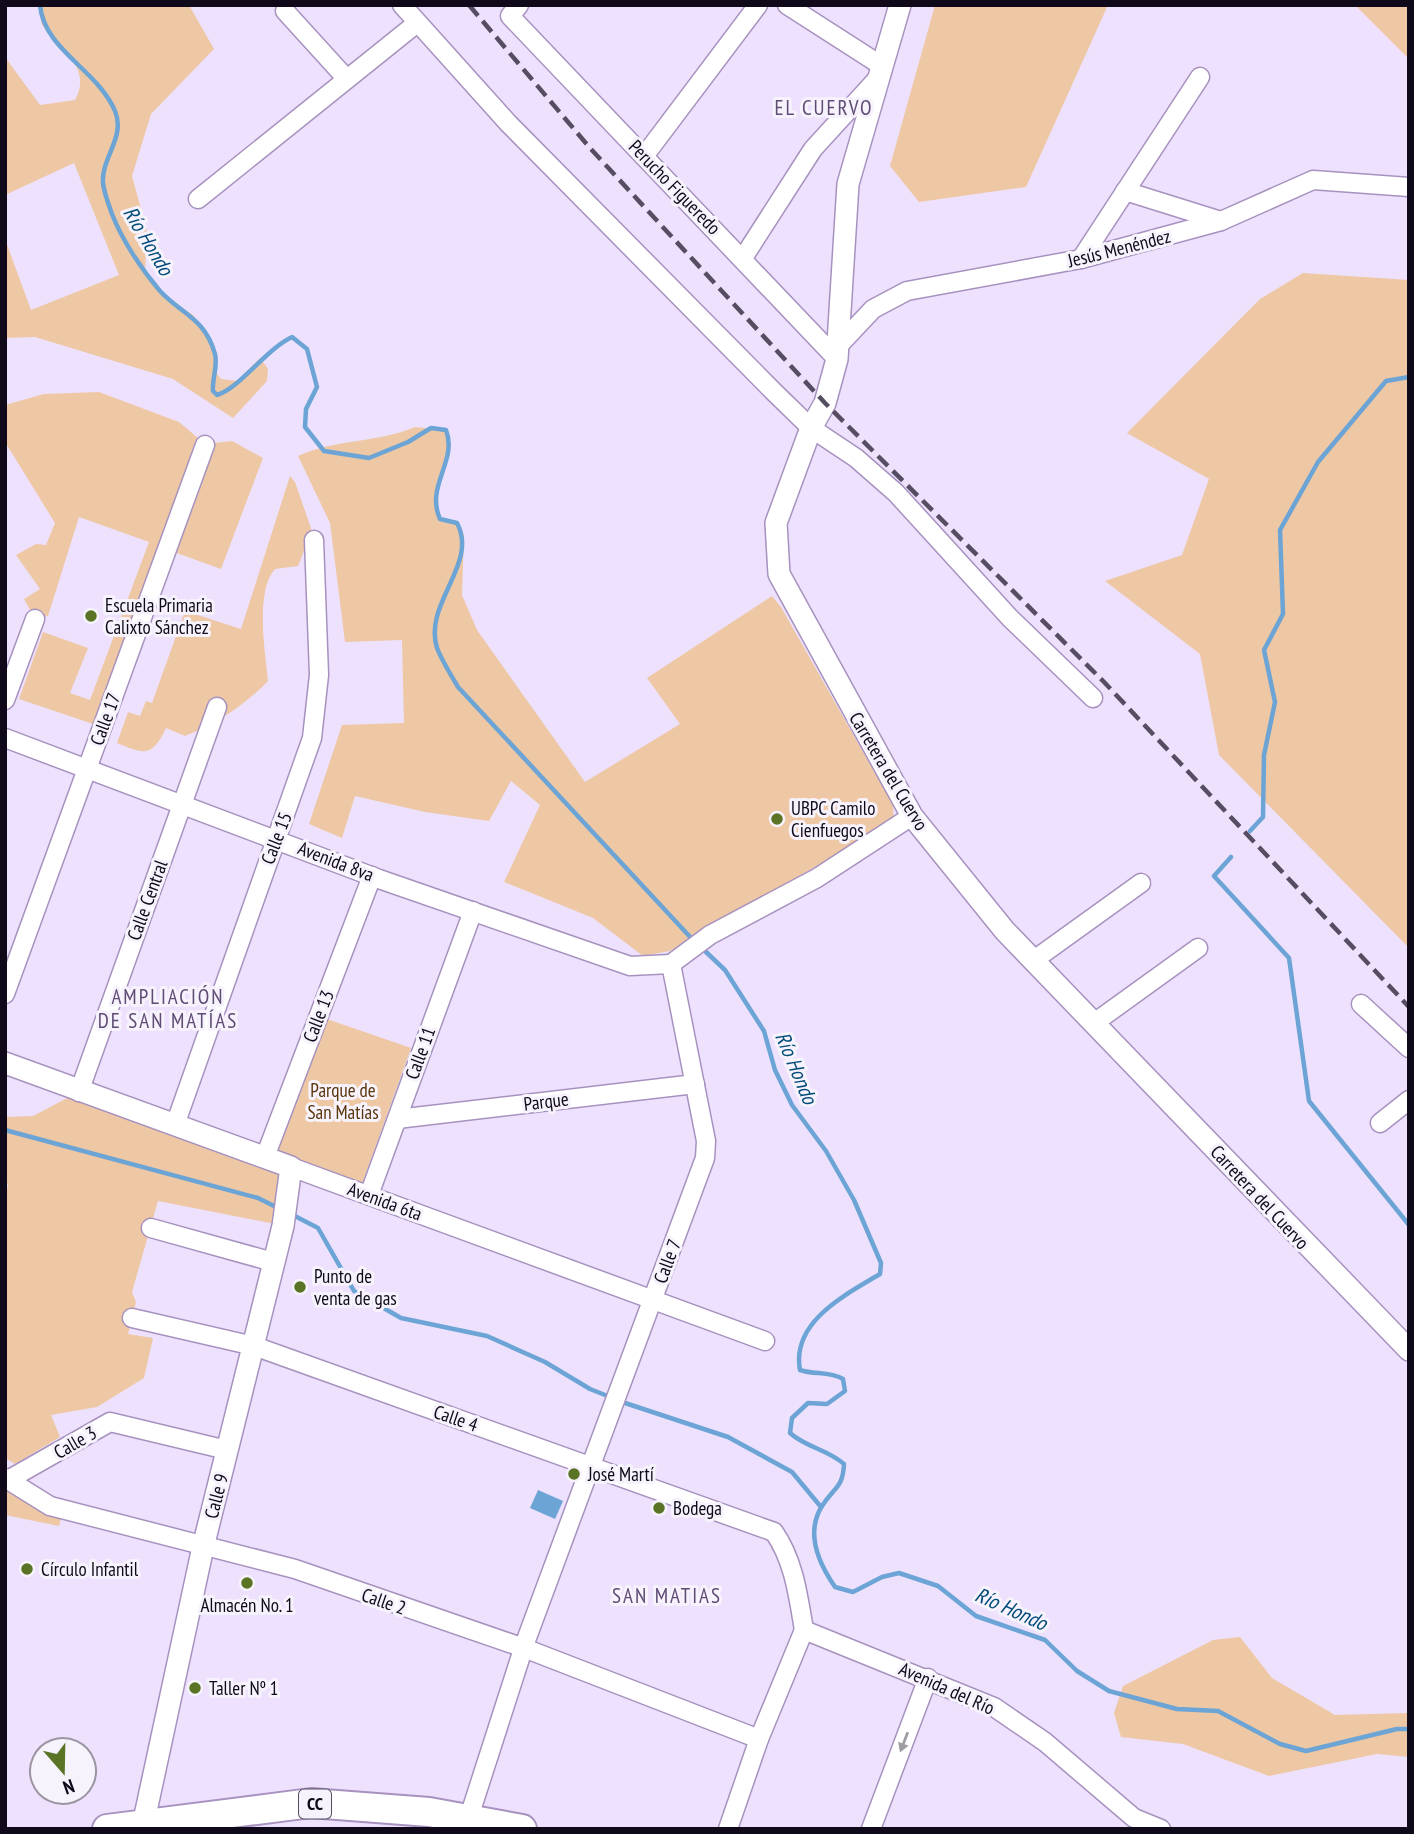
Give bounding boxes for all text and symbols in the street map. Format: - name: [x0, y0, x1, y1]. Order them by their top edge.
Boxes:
- district label: EL CUERVO: [774, 94, 874, 121]
- street label: Perucho Figueredo: [624, 135, 726, 239]
- water label: Río Hondo: [117, 201, 181, 282]
- street label: Jesús Menéndez: [1064, 224, 1173, 273]
- place label: Escuela Primaria Calixto Sánchez: [105, 593, 213, 639]
- marker: Escuela Primaria Calixto Sánchez: [83, 608, 99, 624]
- street label: Calle 17: [85, 690, 125, 748]
- street label: Carretera del Cuervo: [844, 707, 934, 835]
- place label: UBPC Camilo Cienfuegos: [791, 796, 875, 842]
- street label: Calle 15: [255, 809, 297, 867]
- marker: UBPC Camilo Cienfuegos: [769, 811, 785, 827]
- street label: Avenida 8va: [295, 836, 377, 886]
- street label: Calle Central: [121, 856, 173, 943]
- district label: AMPLIACIÓN DE SAN MATÍAS: [98, 983, 238, 1034]
- street label: Calle 13: [297, 987, 339, 1045]
- street label: Calle 11: [400, 1024, 440, 1082]
- water label: Río Hondo: [769, 1028, 824, 1110]
- park label: Parque de San Matías: [307, 1078, 379, 1124]
- street label: Parque: [522, 1086, 570, 1116]
- street label: Carretera del Cuervo: [1206, 1140, 1314, 1254]
- street label: Avenida 6ta: [345, 1177, 425, 1225]
- street label: Calle 7: [648, 1236, 686, 1286]
- place label: Punto de venta de gas: [314, 1264, 397, 1310]
- marker: Punto de venta de gas: [292, 1279, 308, 1295]
- street label: Calle 4: [431, 1399, 482, 1437]
- street label: Calle 3: [49, 1420, 101, 1464]
- place label: José Martí: [587, 1462, 654, 1486]
- marker: José Martí: [566, 1466, 582, 1482]
- street label: Calle 9: [199, 1471, 233, 1521]
- place label: Bodega: [673, 1496, 722, 1520]
- marker: Bodega: [651, 1500, 667, 1516]
- place label: Círculo Infantil: [41, 1557, 139, 1581]
- marker: Círculo Infantil: [19, 1561, 35, 1577]
- marker: Almacén No. 1: [239, 1575, 255, 1591]
- water label: Río Hondo: [971, 1581, 1053, 1637]
- street label: Calle 2: [359, 1582, 409, 1620]
- district label: SAN MATIAS: [612, 1582, 722, 1609]
- place label: Almacén No. 1: [200, 1593, 294, 1617]
- street label: Avenida del Río: [896, 1656, 998, 1720]
- place label: Taller Nº 1: [209, 1676, 278, 1700]
- marker: Taller Nº 1: [187, 1680, 203, 1696]
- one-way arrow: [898, 1732, 909, 1753]
- north arrow: [28, 1736, 98, 1806]
- text: N: [60, 1774, 78, 1800]
- road number: CC: [299, 1790, 331, 1818]

